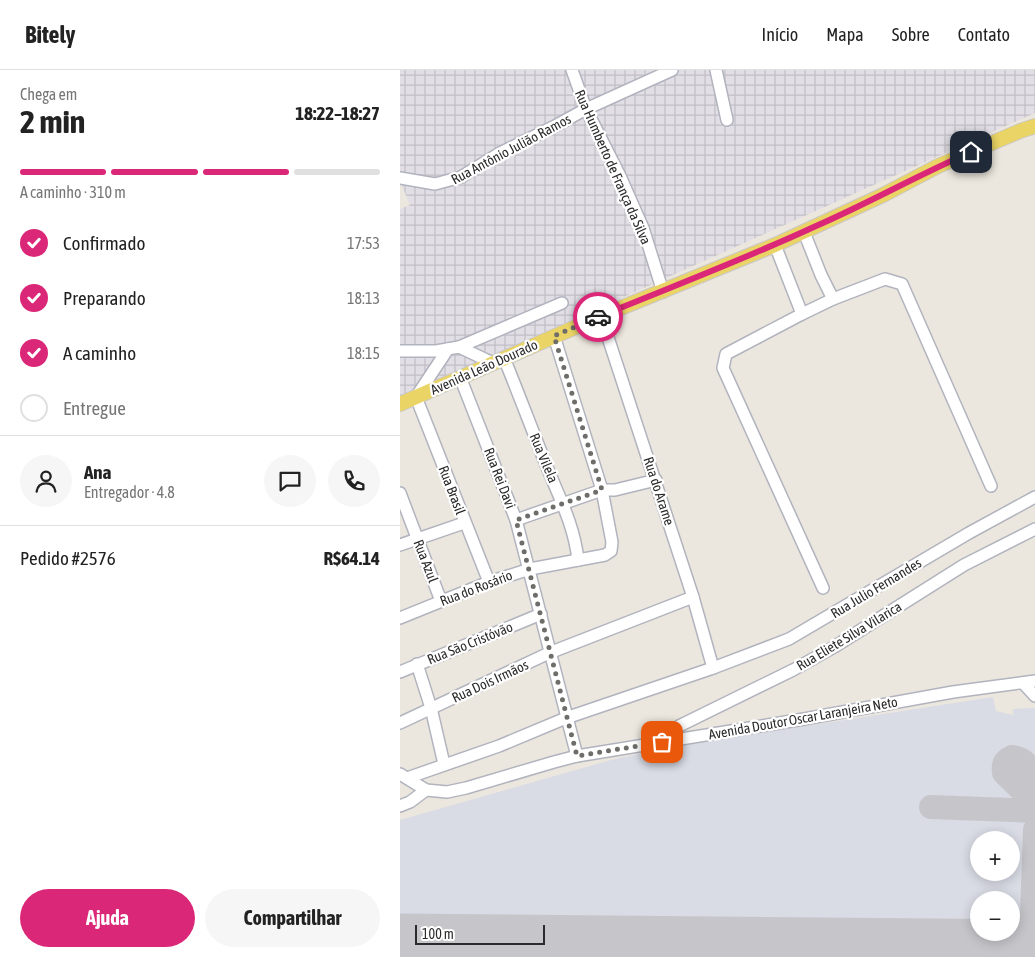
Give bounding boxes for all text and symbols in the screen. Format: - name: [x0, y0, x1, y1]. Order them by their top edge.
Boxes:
- text: Bitely: [25, 21, 75, 48]
- text: Início: [762, 24, 798, 45]
- text: Mapa: [826, 24, 864, 45]
- text: Sobre: [892, 24, 930, 45]
- text: Contato: [958, 24, 1010, 45]
- text: Chega em: [20, 85, 77, 103]
- street label: Rua Humberto de França da Silva: [572, 87, 654, 247]
- text: 18:22–18:27: [295, 102, 380, 124]
- text: 2 min: [20, 103, 85, 140]
- street label: Rua Antônio Julião Ramos: [448, 111, 574, 187]
- pin: [950, 131, 992, 173]
- icon: home: [957, 138, 985, 166]
- text: A caminho · 310 m: [20, 183, 126, 201]
- icon: check: [20, 229, 48, 257]
- text: Confirmado: [63, 232, 145, 254]
- text: 17:53: [347, 234, 380, 252]
- icon: check: [20, 284, 48, 312]
- text: Preparando: [63, 287, 146, 309]
- text: 18:13: [347, 289, 380, 307]
- courier: [573, 292, 623, 342]
- icon: car: [584, 303, 612, 331]
- street label: Avenida Leão Dourado: [428, 336, 540, 398]
- icon: check: [20, 339, 48, 367]
- text: A caminho: [63, 342, 136, 364]
- text: 18:15: [347, 344, 380, 362]
- text: Entregue: [63, 397, 126, 419]
- street label: Rua Vilela: [526, 431, 562, 485]
- street label: Rua Rei Davi: [481, 445, 519, 511]
- button: person: [20, 455, 72, 507]
- button: chat: [264, 455, 316, 507]
- button: phone: [328, 455, 380, 507]
- street label: Rua do Arame: [640, 455, 678, 527]
- text: Ana: [84, 461, 111, 483]
- street label: Rua Brasil: [435, 463, 469, 517]
- text: Entregador · 4.8: [84, 483, 175, 501]
- street label: Rua Azul: [411, 537, 442, 585]
- text: Pedido #2576: [20, 547, 116, 569]
- text: R$64.14: [323, 547, 380, 569]
- street label: Rua Julio Fernandes: [828, 555, 924, 621]
- street label: Rua do Rosário: [438, 567, 514, 609]
- street label: Rua Eliete Silva Vilarica: [794, 598, 904, 674]
- street label: Rua São Cristóvão: [425, 619, 515, 667]
- street label: Rua Dois Irmãos: [449, 656, 531, 706]
- street label: Avenida Doutor Oscar Laranjeira Neto: [707, 693, 899, 743]
- pin: [641, 721, 683, 763]
- icon: bag: [648, 728, 676, 756]
- map controls: [970, 831, 1020, 941]
- button: +: [970, 831, 1020, 881]
- button: Ajuda: [20, 889, 195, 947]
- button: Compartilhar: [205, 889, 380, 947]
- button: −: [970, 891, 1020, 941]
- scale bar: [415, 922, 545, 945]
- text: 100 m: [422, 926, 454, 942]

